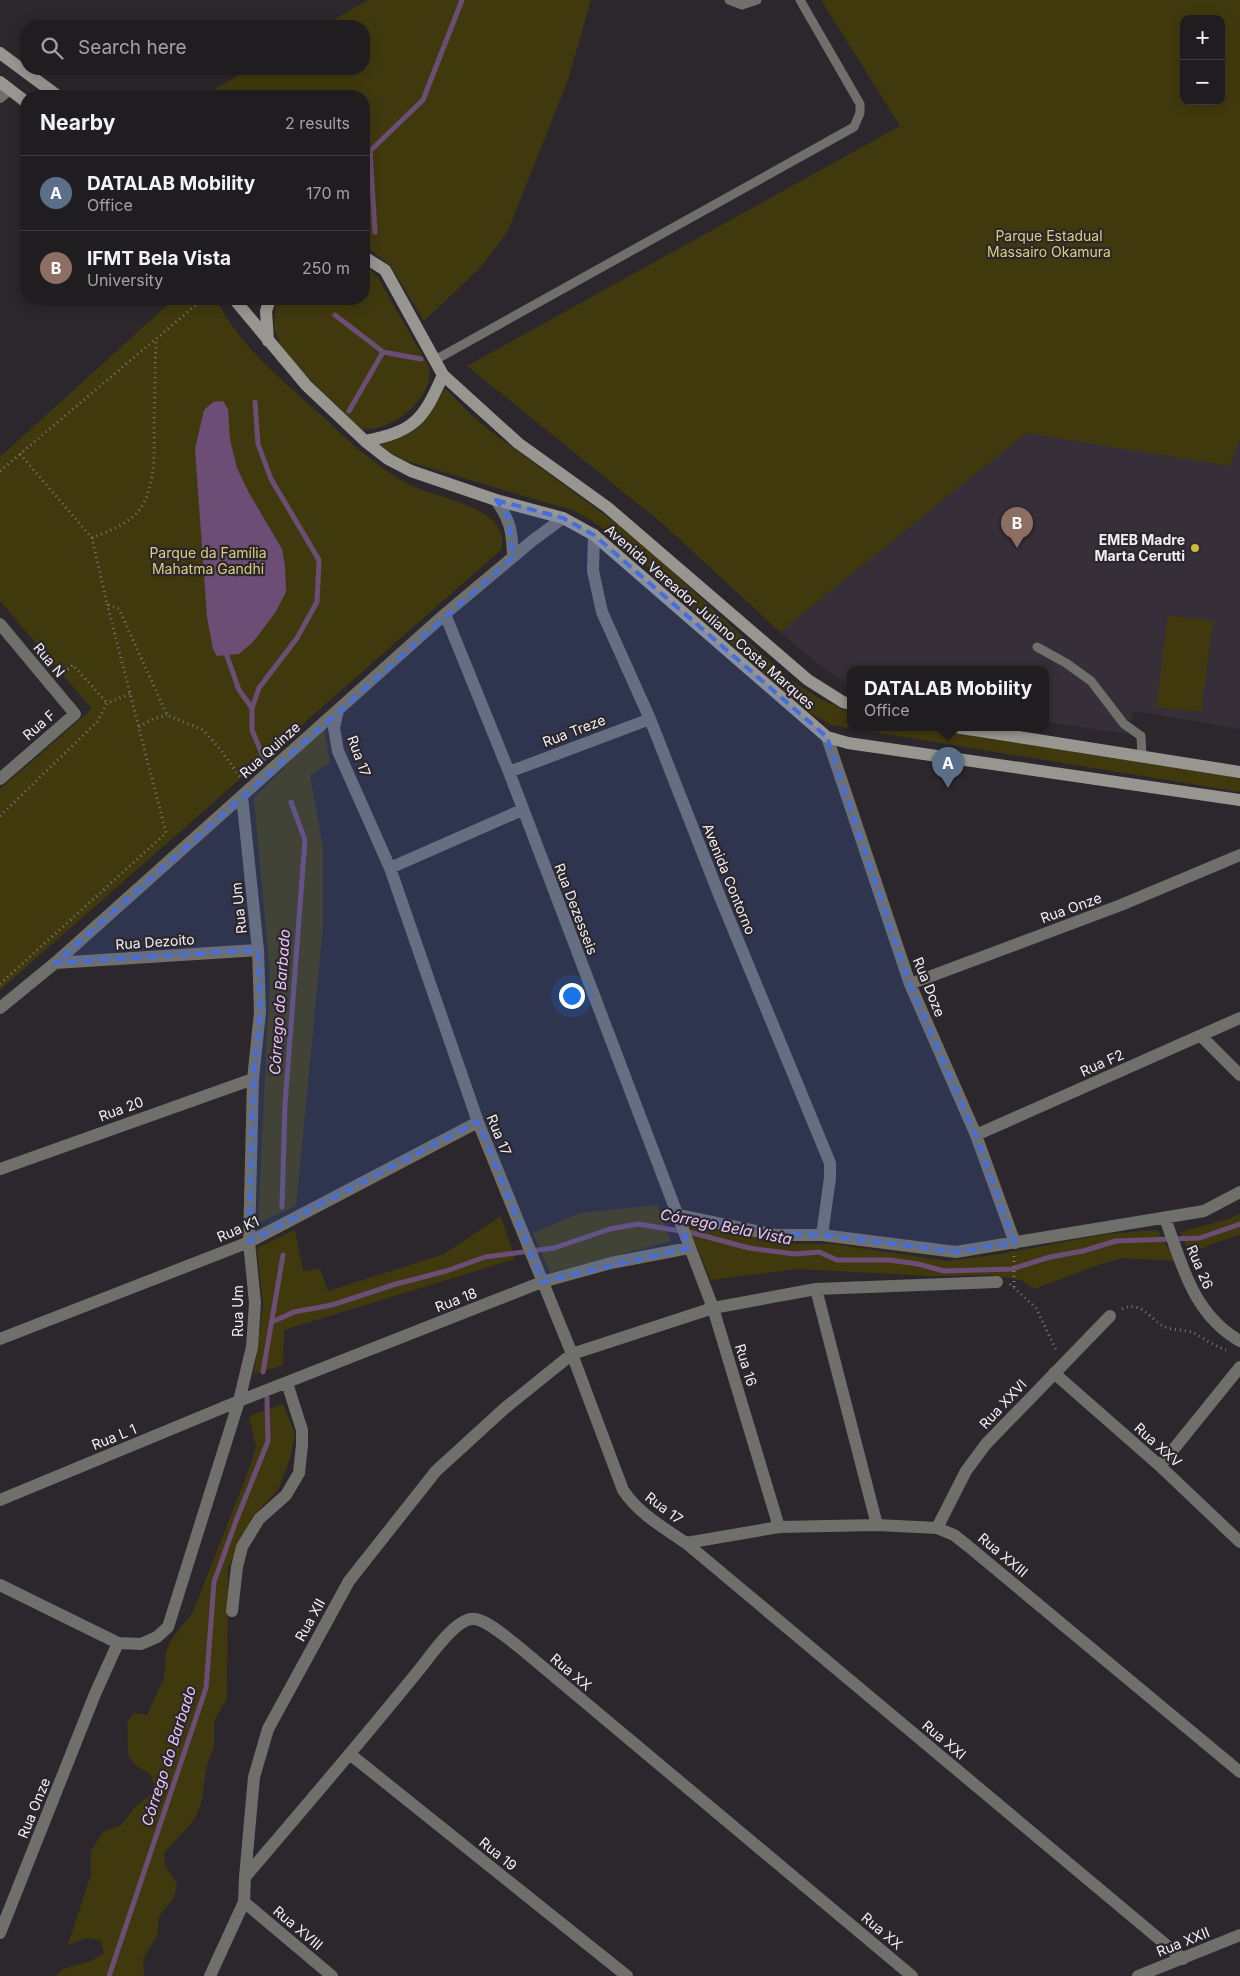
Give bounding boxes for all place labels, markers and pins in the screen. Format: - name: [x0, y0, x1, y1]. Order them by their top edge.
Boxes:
- pin: B: [1001, 507, 1033, 548]
- place label: EMEB Madre Marta Cerutti: [1095, 531, 1185, 564]
- marker: EMEB Madre Marta Cerutti: [1189, 542, 1201, 554]
- pin: A: [932, 747, 964, 788]

